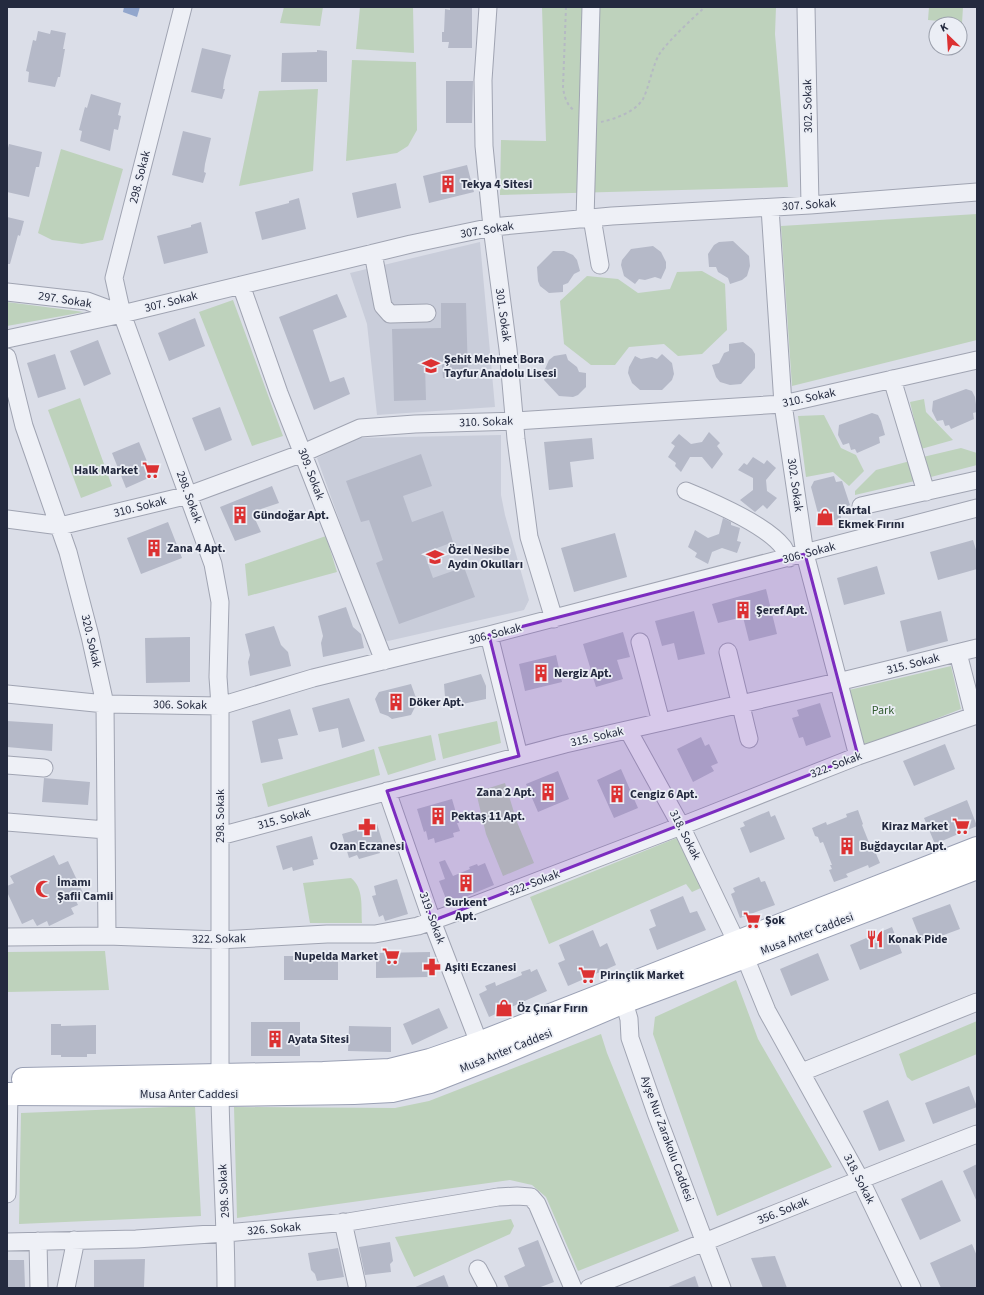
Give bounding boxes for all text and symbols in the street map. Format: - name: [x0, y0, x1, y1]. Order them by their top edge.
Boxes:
- north arrow: [928, 16, 968, 56]
- text: K: [938, 19, 950, 36]
- street label: 302. Sokak: [799, 79, 817, 133]
- street label: 298. Sokak: [125, 149, 155, 205]
- building icon: Tekya 4 Sitesi: [438, 174, 458, 194]
- place label: Tekya 4 Sitesi: [461, 176, 532, 193]
- street label: 307. Sokak: [781, 195, 837, 215]
- street label: 307. Sokak: [459, 217, 515, 243]
- street label: 297. Sokak: [37, 287, 93, 313]
- street label: 307. Sokak: [143, 287, 199, 317]
- street label: 301. Sokak: [491, 287, 515, 343]
- place label: Şehit Mehmet Bora Tayfur Anadolu Lisesi: [444, 351, 557, 382]
- school or university icon: Şehit Mehmet Bora Tayfur Anadolu Lisesi: [421, 356, 441, 376]
- street label: 310. Sokak: [781, 384, 837, 412]
- street label: 310. Sokak: [459, 413, 513, 431]
- street label: 309. Sokak: [293, 446, 329, 502]
- street label: 302. Sokak: [783, 457, 807, 513]
- supermarket icon: Halk Market: [141, 460, 161, 480]
- place label: Halk Market: [74, 462, 138, 479]
- street label: 298. Sokak: [172, 469, 206, 525]
- street label: 310. Sokak: [112, 492, 168, 522]
- place label: Kartal Ekmek Fırını: [838, 502, 904, 533]
- building icon: Gündoğar Apt.: [230, 505, 250, 525]
- place label: Gündoğar Apt.: [253, 507, 329, 524]
- shop icon: Kartal Ekmek Fırını: [815, 507, 835, 527]
- building icon: Zana 4 Apt.: [144, 538, 164, 558]
- street label: 306. Sokak: [781, 538, 837, 568]
- place label: Zana 4 Apt.: [167, 540, 225, 557]
- place label: Özel Nesibe Aydın Okulları: [447, 542, 523, 573]
- school or university icon: Özel Nesibe Aydın Okulları: [425, 547, 445, 567]
- building icon: Şeref Apt.: [733, 600, 753, 620]
- place label: Şeref Apt.: [756, 602, 808, 619]
- street label: 320. Sokak: [77, 613, 105, 669]
- street label: 306. Sokak: [467, 619, 523, 649]
- street label: 315. Sokak: [885, 649, 941, 679]
- building icon: Nergiz Apt.: [531, 663, 551, 683]
- place label: Nergiz Apt.: [554, 665, 612, 682]
- building icon: Döker Apt.: [386, 692, 406, 712]
- place label: Döker Apt.: [409, 694, 464, 711]
- street label: 306. Sokak: [153, 696, 207, 714]
- park label: Park: [872, 702, 894, 719]
- street label: 315. Sokak: [569, 723, 625, 751]
- street label: 322. Sokak: [808, 747, 864, 783]
- building icon: Zana 2 Apt.: [538, 782, 558, 802]
- place label: Zana 2 Apt.: [477, 784, 535, 801]
- building icon: Cengiz 6 Apt.: [607, 784, 627, 804]
- place label: Cengiz 6 Apt.: [630, 786, 698, 803]
- street label: 298. Sokak: [212, 789, 229, 843]
- street label: 315. Sokak: [256, 804, 312, 834]
- building icon: Pektaş 11 Apt.: [428, 806, 448, 826]
- street label: 318. Sokak: [665, 807, 705, 863]
- place label: Pektaş 11 Apt.: [451, 808, 525, 825]
- supermarket icon: Kiraz Market: [951, 816, 971, 836]
- pharmacy icon: Ozan Eczanesi: [357, 817, 377, 837]
- place label: Kiraz Market: [881, 818, 948, 835]
- building icon: Buğdaycılar Apt.: [837, 836, 857, 856]
- place label: Ozan Eczanesi: [330, 838, 404, 855]
- place label: Buğdaycılar Apt.: [860, 838, 947, 855]
- street label: 322. Sokak: [506, 865, 562, 901]
- building icon: Surkent Apt.: [456, 873, 476, 893]
- place label: İmamı Şafii Camii: [57, 874, 113, 905]
- mosque icon: İmamı Şafii Camii: [34, 879, 54, 899]
- street label: 319. Sokak: [415, 890, 449, 946]
- place label: Surkent Apt.: [445, 894, 487, 925]
- street label: Musa Anter Caddesi: [758, 908, 856, 960]
- supermarket icon: Şok: [742, 910, 762, 930]
- place label: Şok: [765, 912, 785, 929]
- restaurant icon: Konak Pide: [865, 929, 885, 949]
- street label: 322. Sokak: [192, 930, 246, 948]
- place label: Konak Pide: [888, 931, 948, 948]
- supermarket icon: Nupelda Market: [381, 946, 401, 966]
- place label: Nupelda Market: [294, 948, 378, 965]
- pharmacy icon: Aşiti Eczanesi: [422, 957, 442, 977]
- place label: Aşiti Eczanesi: [444, 959, 516, 976]
- supermarket icon: Pirinçlik Market: [577, 965, 597, 985]
- place label: Pirinçlik Market: [600, 967, 684, 984]
- shop icon: Öz Çınar Fırın: [494, 998, 514, 1018]
- place label: Öz Çınar Fırın: [517, 1000, 588, 1017]
- street label: Musa Anter Caddesi: [457, 1025, 555, 1077]
- building icon: Ayata Sitesi: [265, 1029, 285, 1049]
- place label: Ayata Sitesi: [287, 1031, 349, 1048]
- street label: Ayşe Nur Zarakolu Caddesi: [636, 1074, 698, 1204]
- street label: Musa Anter Caddesi: [140, 1086, 238, 1103]
- street label: 318. Sokak: [839, 1151, 879, 1207]
- street label: 298. Sokak: [214, 1164, 234, 1218]
- street label: 356. Sokak: [755, 1193, 811, 1229]
- street label: 326. Sokak: [246, 1218, 302, 1240]

